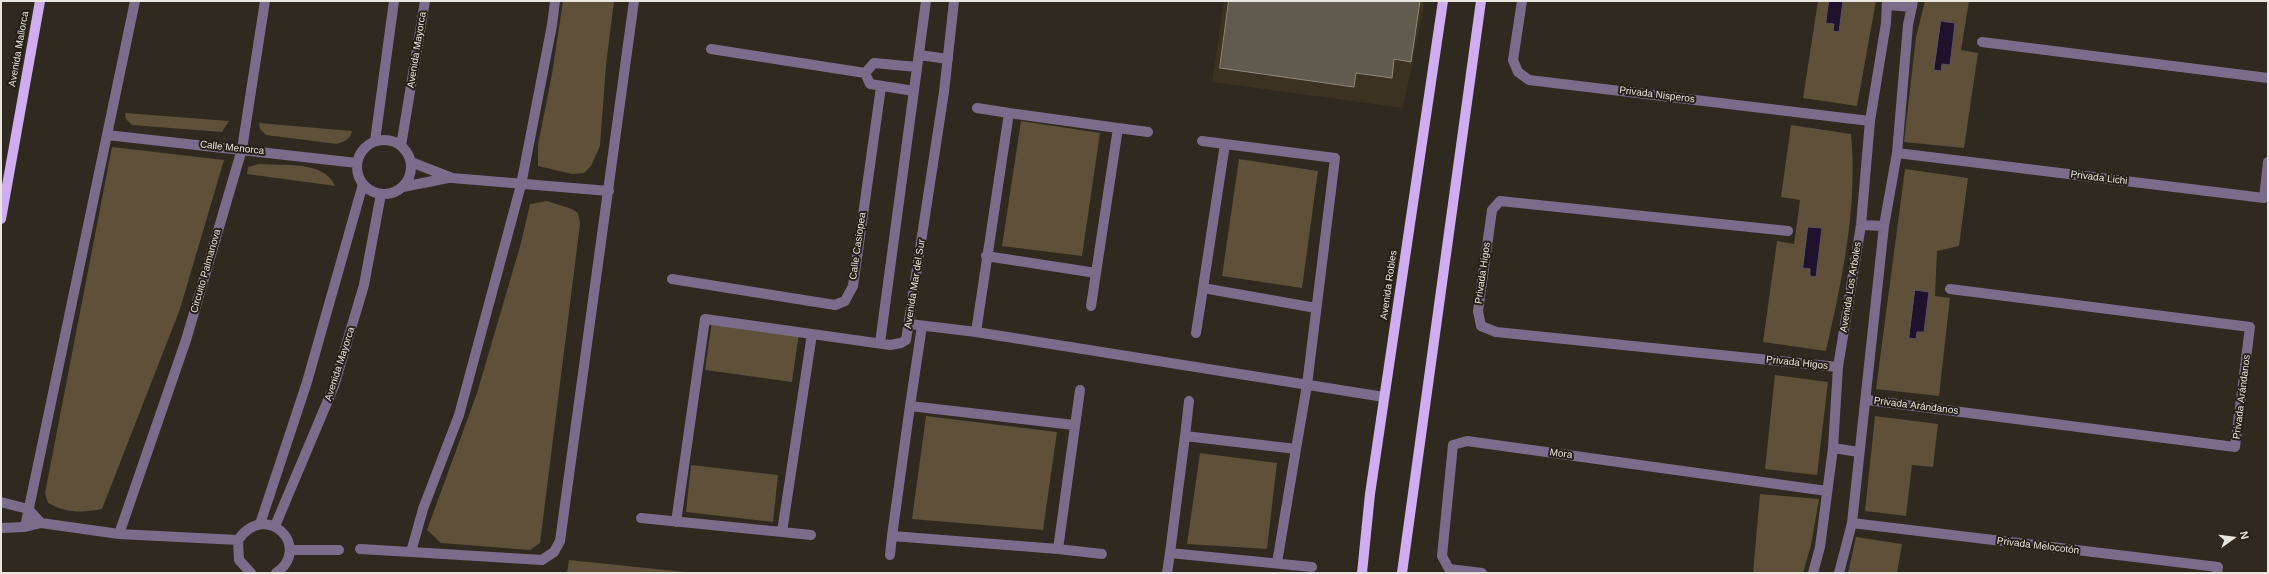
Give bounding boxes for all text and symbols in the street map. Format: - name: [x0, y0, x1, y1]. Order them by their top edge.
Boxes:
- street label: Avenida Mallorca: [6, 10, 32, 88]
- street label: Avenida Mayorca: [405, 11, 429, 89]
- street label: Privada Nisperos: [1618, 84, 1696, 106]
- street label: Calle Menorca: [199, 139, 265, 157]
- street label: Privada Lichi: [2070, 169, 2128, 187]
- street label: Calle Casiopea: [847, 212, 869, 280]
- street label: Circuito Palmanova: [188, 228, 224, 314]
- street label: Avenida Mar del Sur: [902, 238, 928, 330]
- street label: Privada Higos: [1473, 241, 1493, 305]
- street label: Avenida Los Arboles: [1838, 241, 1864, 333]
- street label: Avenida Robles: [1378, 250, 1400, 320]
- street label: Avenida Mayorca: [322, 325, 358, 403]
- street label: Privada Higos: [1765, 354, 1829, 372]
- street label: Privada Arándanos: [2231, 354, 2253, 440]
- street label: Privada Arándanos: [1873, 395, 1959, 417]
- street label: Mora: [1549, 446, 1573, 462]
- north arrow: [2213, 518, 2253, 558]
- text: N: [2238, 530, 2251, 540]
- street label: Privada Melocotón: [1996, 535, 2080, 557]

